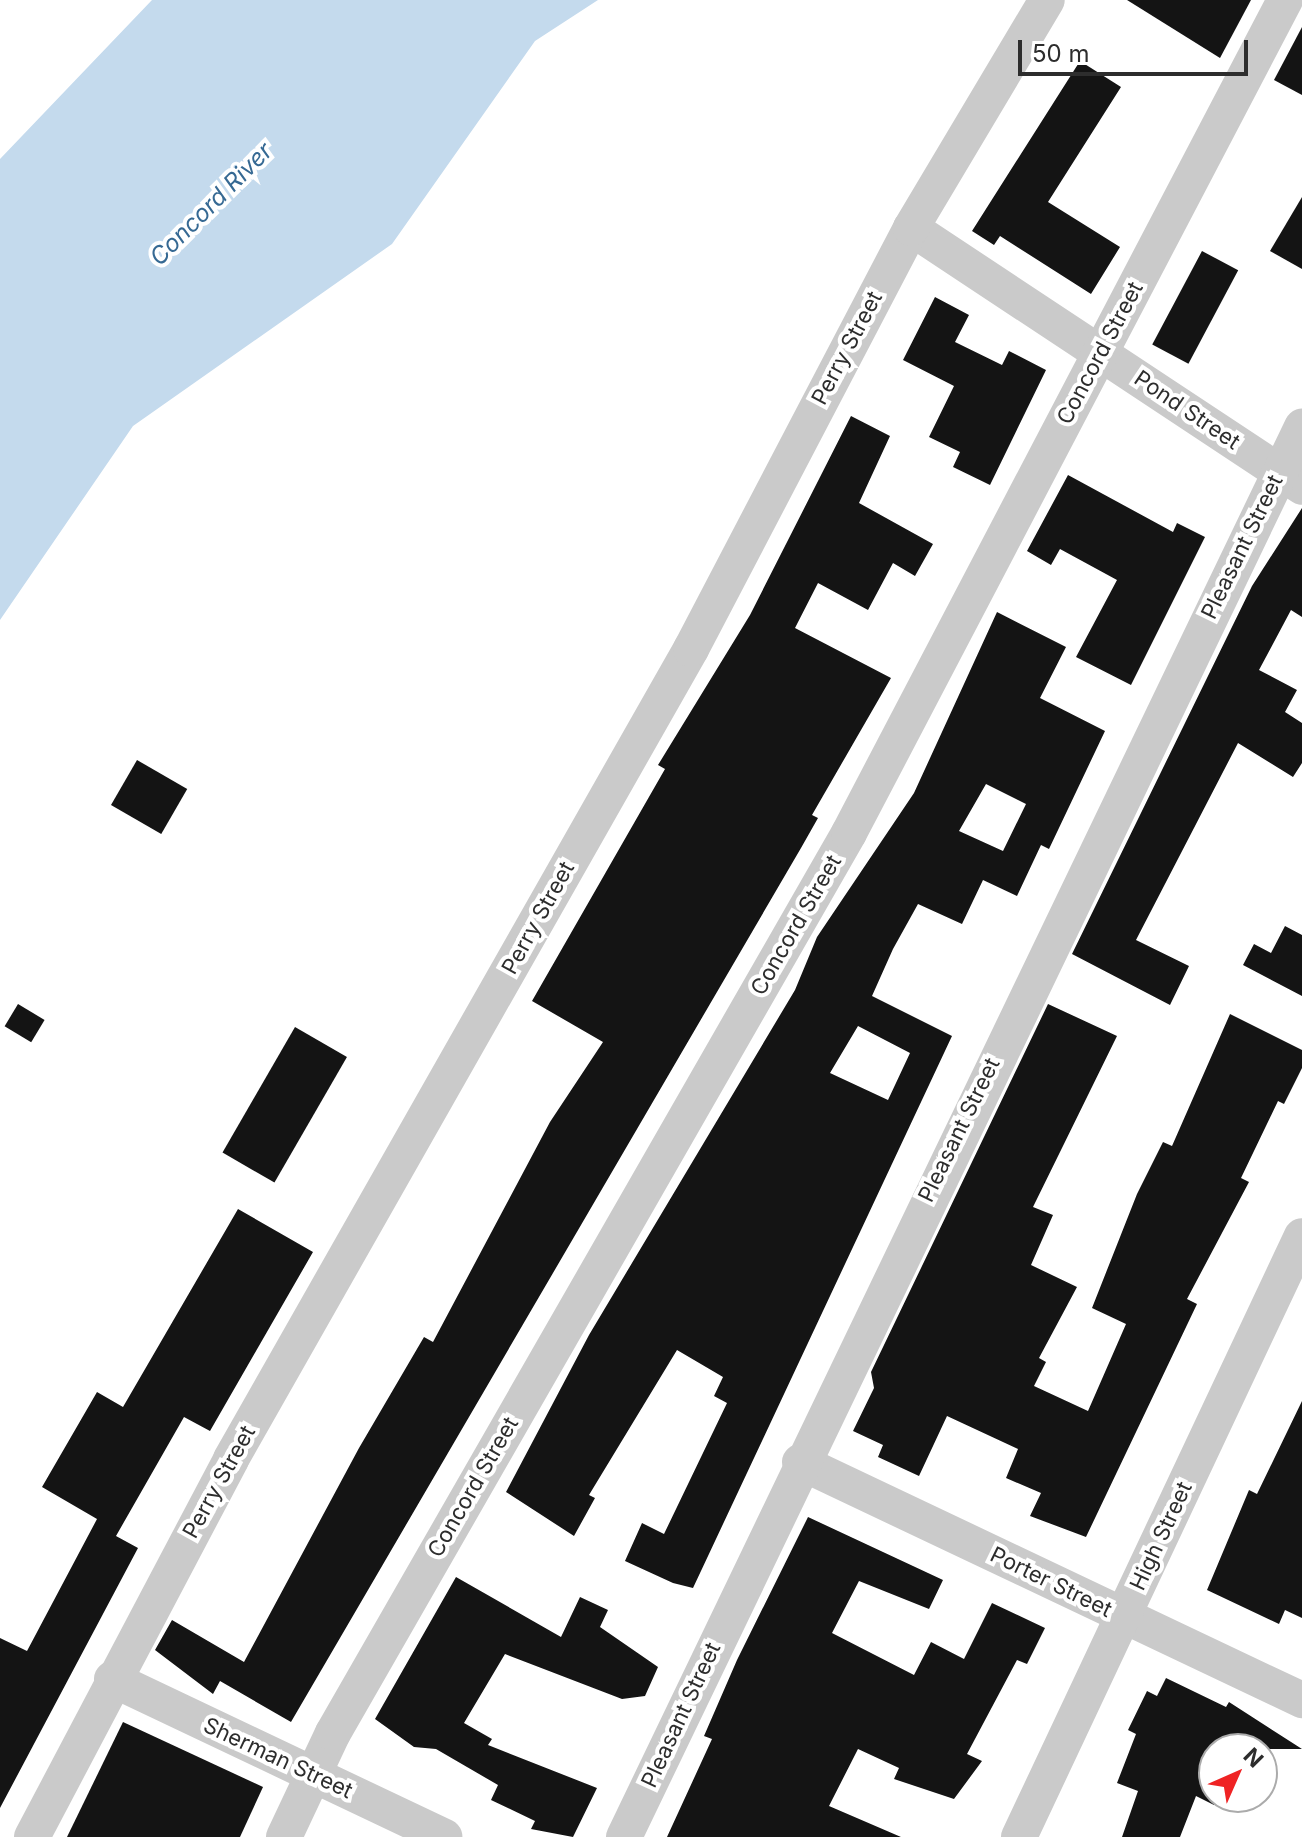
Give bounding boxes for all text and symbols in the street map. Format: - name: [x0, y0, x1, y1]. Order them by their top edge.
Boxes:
- scale bar: [1022, 24, 1252, 74]
- text: 50 m: [1032, 39, 1090, 68]
- water label: Concord River: [144, 137, 278, 271]
- street label: Concord Street: [1051, 277, 1149, 429]
- street label: Perry Street: [806, 287, 888, 409]
- street label: Pond Street: [1129, 365, 1245, 455]
- street label: Pleasant Street: [1196, 471, 1288, 623]
- street label: Concord Street: [745, 850, 847, 1000]
- street label: Perry Street: [496, 857, 580, 979]
- street label: Pleasant Street: [913, 1054, 1005, 1206]
- street label: Concord Street: [422, 1412, 524, 1562]
- street label: Perry Street: [177, 1421, 261, 1543]
- street label: High Street: [1124, 1478, 1198, 1594]
- street label: Porter Street: [986, 1541, 1116, 1623]
- street label: Pleasant Street: [636, 1638, 726, 1792]
- street label: Sherman Street: [199, 1712, 357, 1804]
- north arrow: [1198, 1733, 1278, 1813]
- text: N: [1238, 1742, 1269, 1773]

